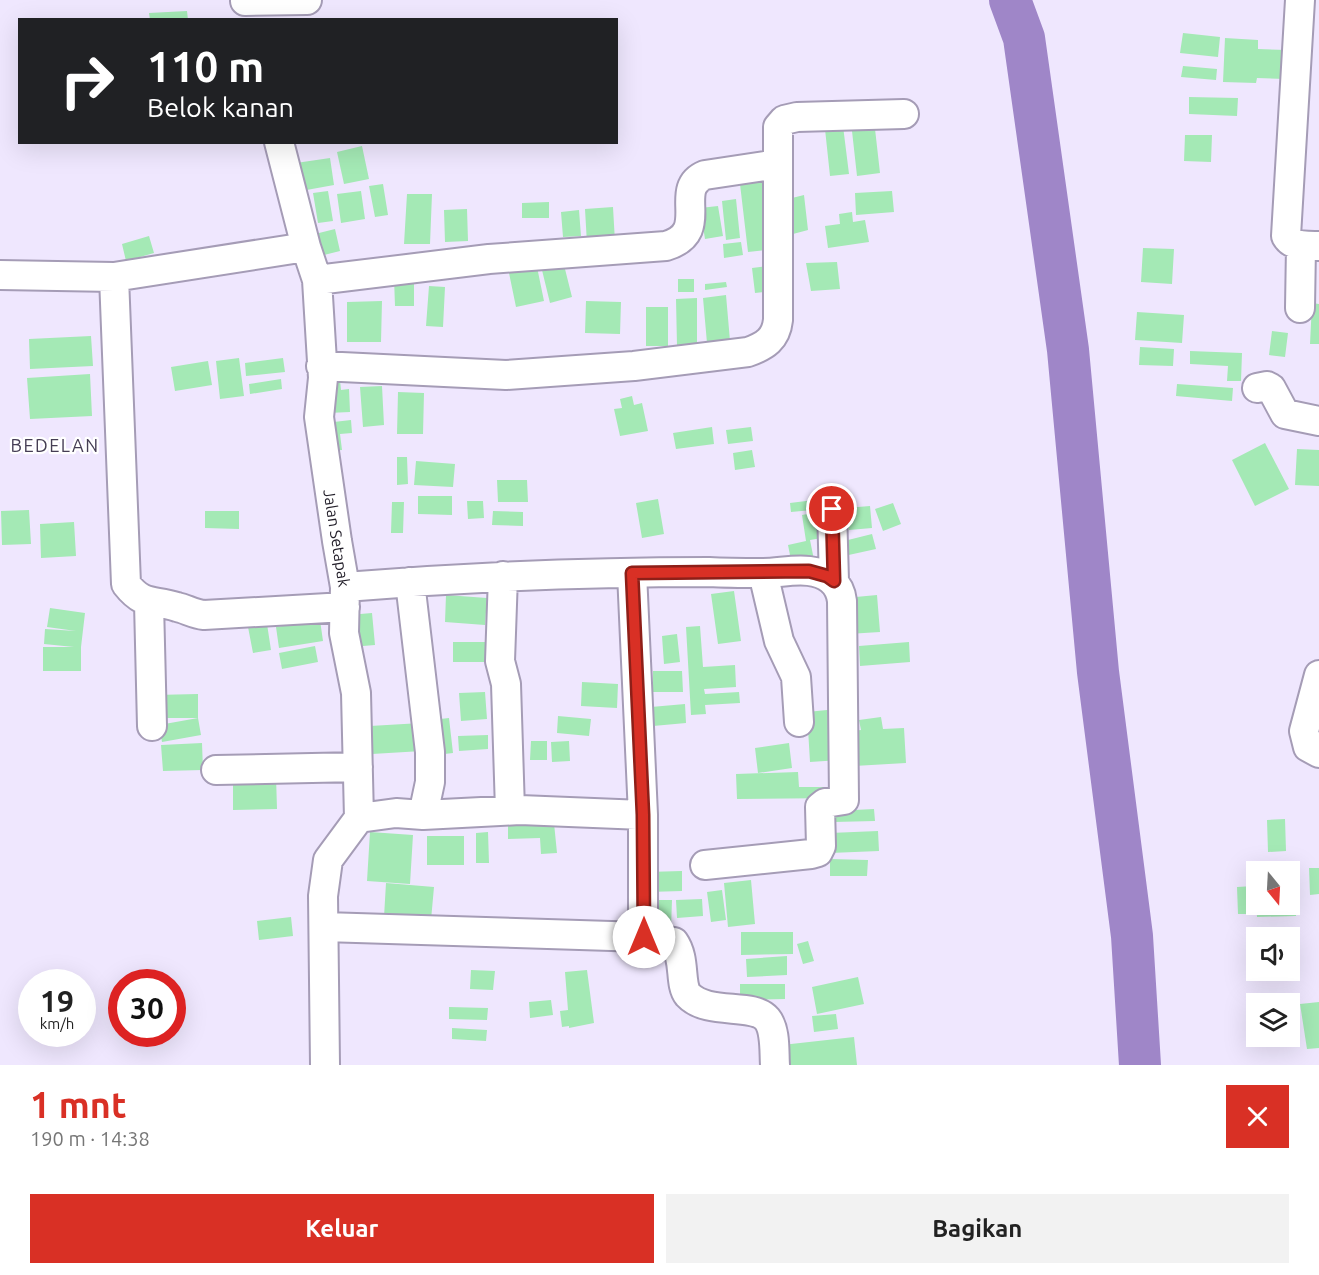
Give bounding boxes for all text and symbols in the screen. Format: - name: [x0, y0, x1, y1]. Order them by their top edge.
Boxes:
- icon: right: [48, 42, 126, 120]
- text: 110 m: [147, 43, 264, 90]
- text: Belok kanan: [147, 92, 294, 122]
- district label: BEDELAN: [10, 435, 100, 455]
- pin: [806, 483, 857, 534]
- street label: Jalan Setapak: [320, 488, 354, 588]
- icon: arrive: [815, 492, 848, 525]
- north arrow: [1246, 861, 1300, 915]
- map controls: [1246, 861, 1300, 1047]
- position arrow: [612, 905, 676, 969]
- button: sound: [1246, 927, 1300, 981]
- speed limit sign: 30: [108, 969, 186, 1047]
- text: 19: [40, 984, 74, 1018]
- button: layers: [1246, 993, 1300, 1047]
- text: km/h: [40, 1015, 74, 1032]
- text: 1 mnt: [30, 1084, 126, 1125]
- button: close: [1226, 1085, 1289, 1148]
- text: 190 m · 14:38: [30, 1127, 150, 1150]
- button: Keluar: [30, 1194, 654, 1263]
- button: Bagikan: [666, 1194, 1289, 1263]

